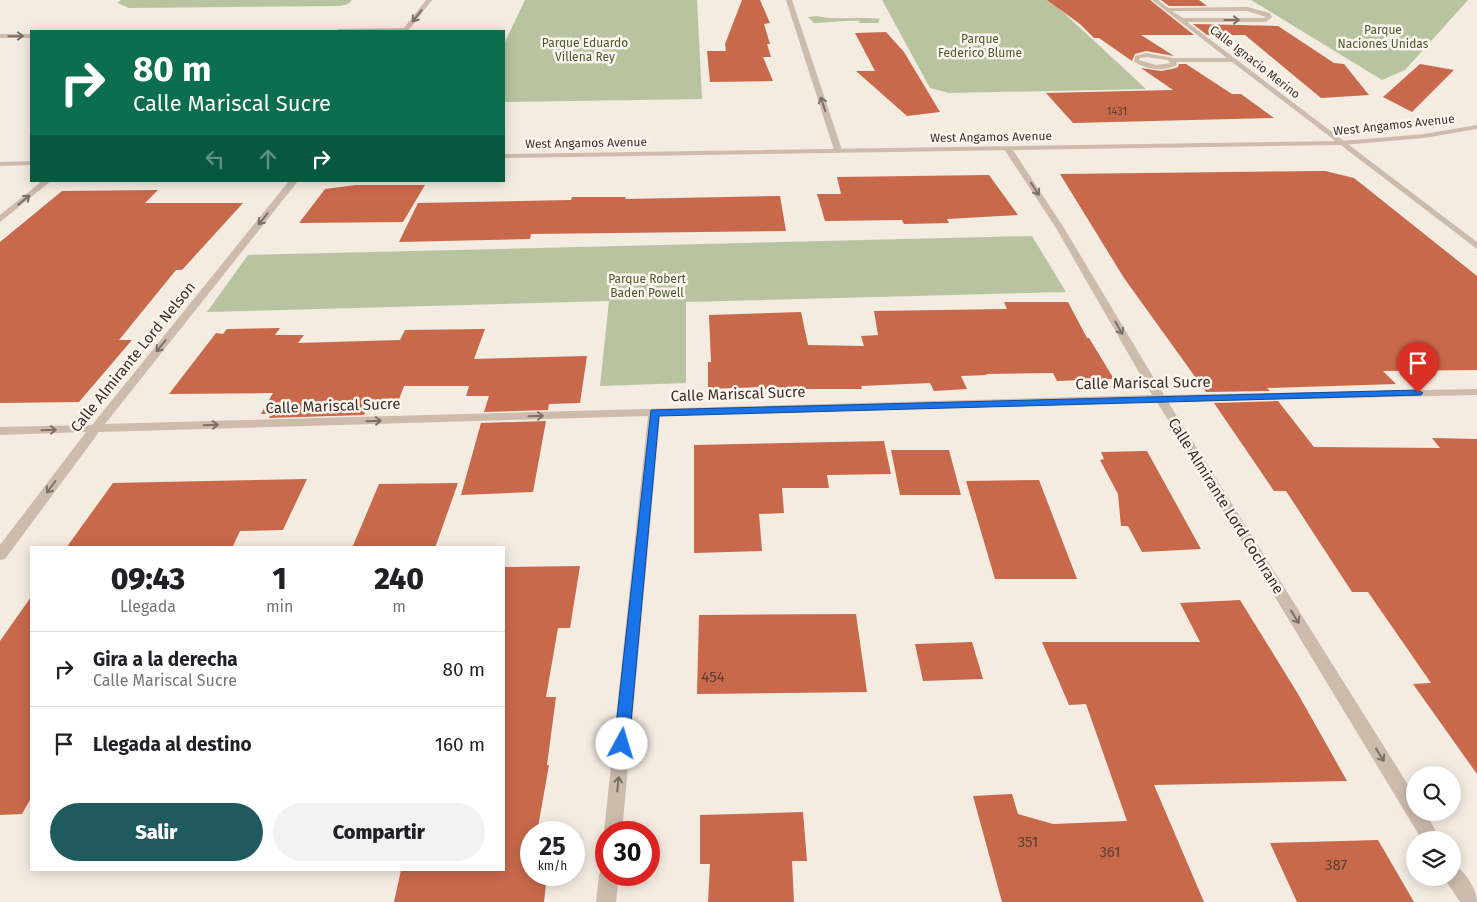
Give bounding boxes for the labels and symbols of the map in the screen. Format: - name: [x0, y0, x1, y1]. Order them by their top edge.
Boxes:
- one-way arrow: [411, 9, 422, 22]
- one-way arrow: [1224, 15, 1240, 25]
- street label: Calle Ignacio Merino: [1207, 23, 1303, 101]
- park label: Parque Naciones Unidas: [1338, 23, 1429, 51]
- one-way arrow: [7, 31, 23, 41]
- park label: Parque Federico Blume: [938, 32, 1022, 60]
- park label: Parque Eduardo Villena Rey: [542, 36, 628, 64]
- one-way arrow: [817, 96, 827, 112]
- house number: 1431: [1107, 105, 1127, 118]
- street label: West Angamos Avenue: [1333, 112, 1455, 138]
- street label: West Angamos Avenue: [930, 129, 1052, 145]
- street label: West Angamos Avenue: [525, 135, 647, 151]
- one-way arrow: [1030, 182, 1040, 196]
- one-way arrow: [17, 195, 30, 206]
- one-way arrow: [258, 212, 269, 225]
- park label: Parque Robert Baden Powell: [608, 272, 687, 300]
- street label: Calle Almirante Lord Nelson: [67, 278, 199, 436]
- one-way arrow: [1114, 321, 1124, 335]
- one-way arrow: [156, 339, 167, 352]
- pin: [1397, 342, 1439, 393]
- street label: Calle Mariscal Sucre: [1075, 373, 1211, 393]
- street label: Calle Mariscal Sucre: [670, 383, 806, 405]
- street label: Calle Mariscal Sucre: [265, 395, 401, 417]
- one-way arrow: [528, 411, 544, 421]
- street label: Calle Almirante Lord Cochrane: [1164, 415, 1288, 597]
- one-way arrow: [365, 416, 381, 425]
- one-way arrow: [203, 421, 219, 430]
- one-way arrow: [40, 425, 56, 435]
- one-way arrow: [45, 480, 56, 493]
- one-way arrow: [1290, 609, 1300, 623]
- house number: 454: [701, 668, 725, 686]
- position arrow: [595, 717, 647, 769]
- one-way arrow: [1375, 747, 1385, 761]
- one-way arrow: [613, 776, 623, 792]
- speed limit sign: 30: [595, 821, 660, 886]
- house number: 351: [1018, 833, 1038, 851]
- house number: 361: [1099, 843, 1121, 861]
- house number: 387: [1325, 856, 1347, 874]

